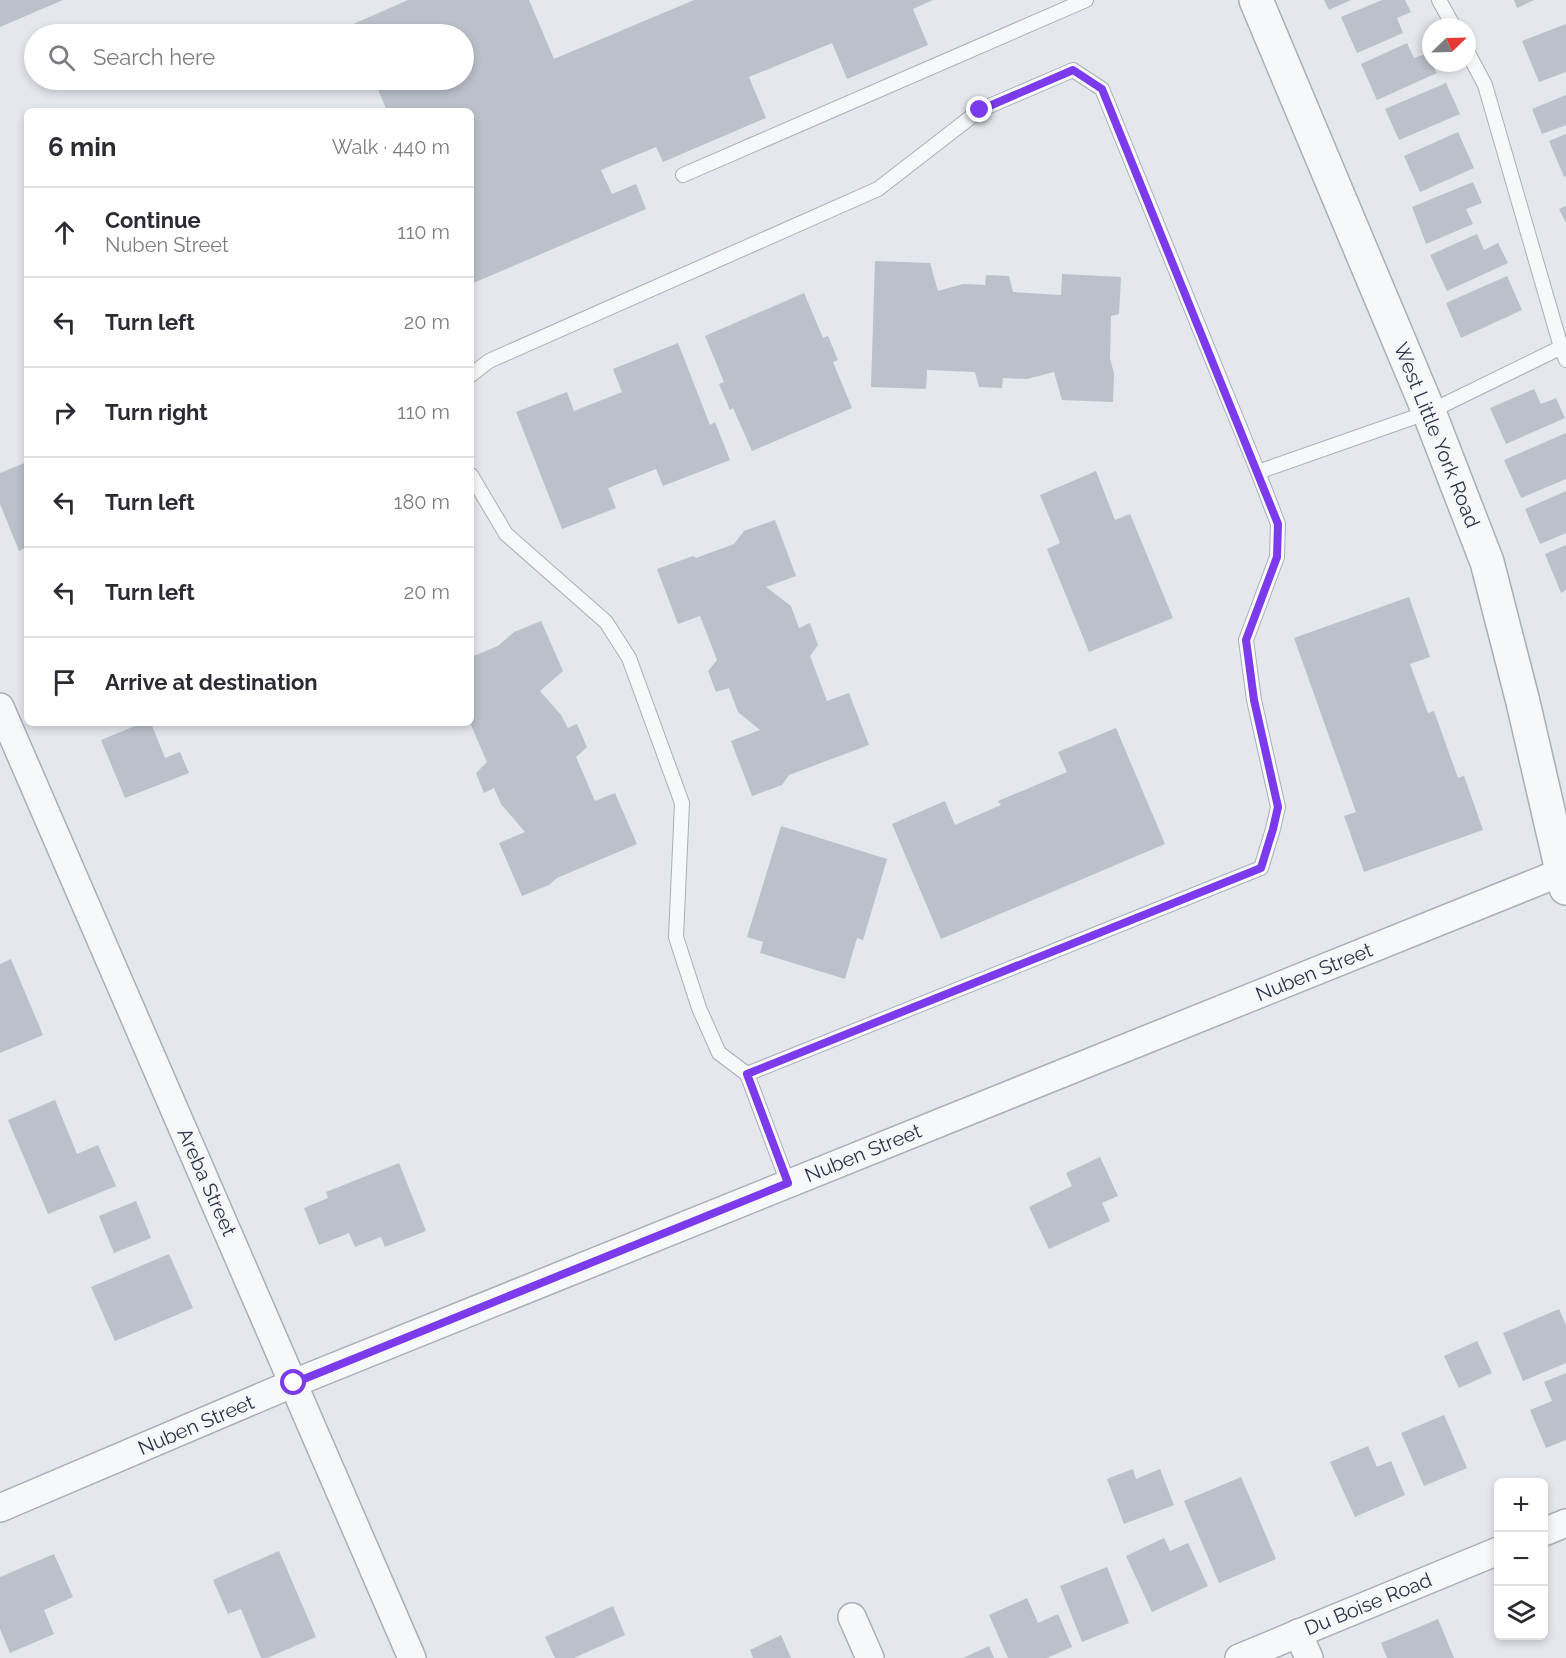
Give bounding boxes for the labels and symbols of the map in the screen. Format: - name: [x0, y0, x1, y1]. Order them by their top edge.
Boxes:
- north arrow: [1422, 18, 1476, 72]
- route end: [966, 96, 992, 122]
- street label: West Little York Road: [1389, 339, 1485, 531]
- street label: Nuben Street: [1252, 938, 1376, 1006]
- street label: Nuben Street: [801, 1119, 925, 1187]
- street label: Areba Street: [172, 1124, 242, 1240]
- route start: [280, 1369, 306, 1395]
- street label: Nuben Street: [134, 1390, 258, 1460]
- street label: Du Boise Road: [1301, 1568, 1435, 1640]

